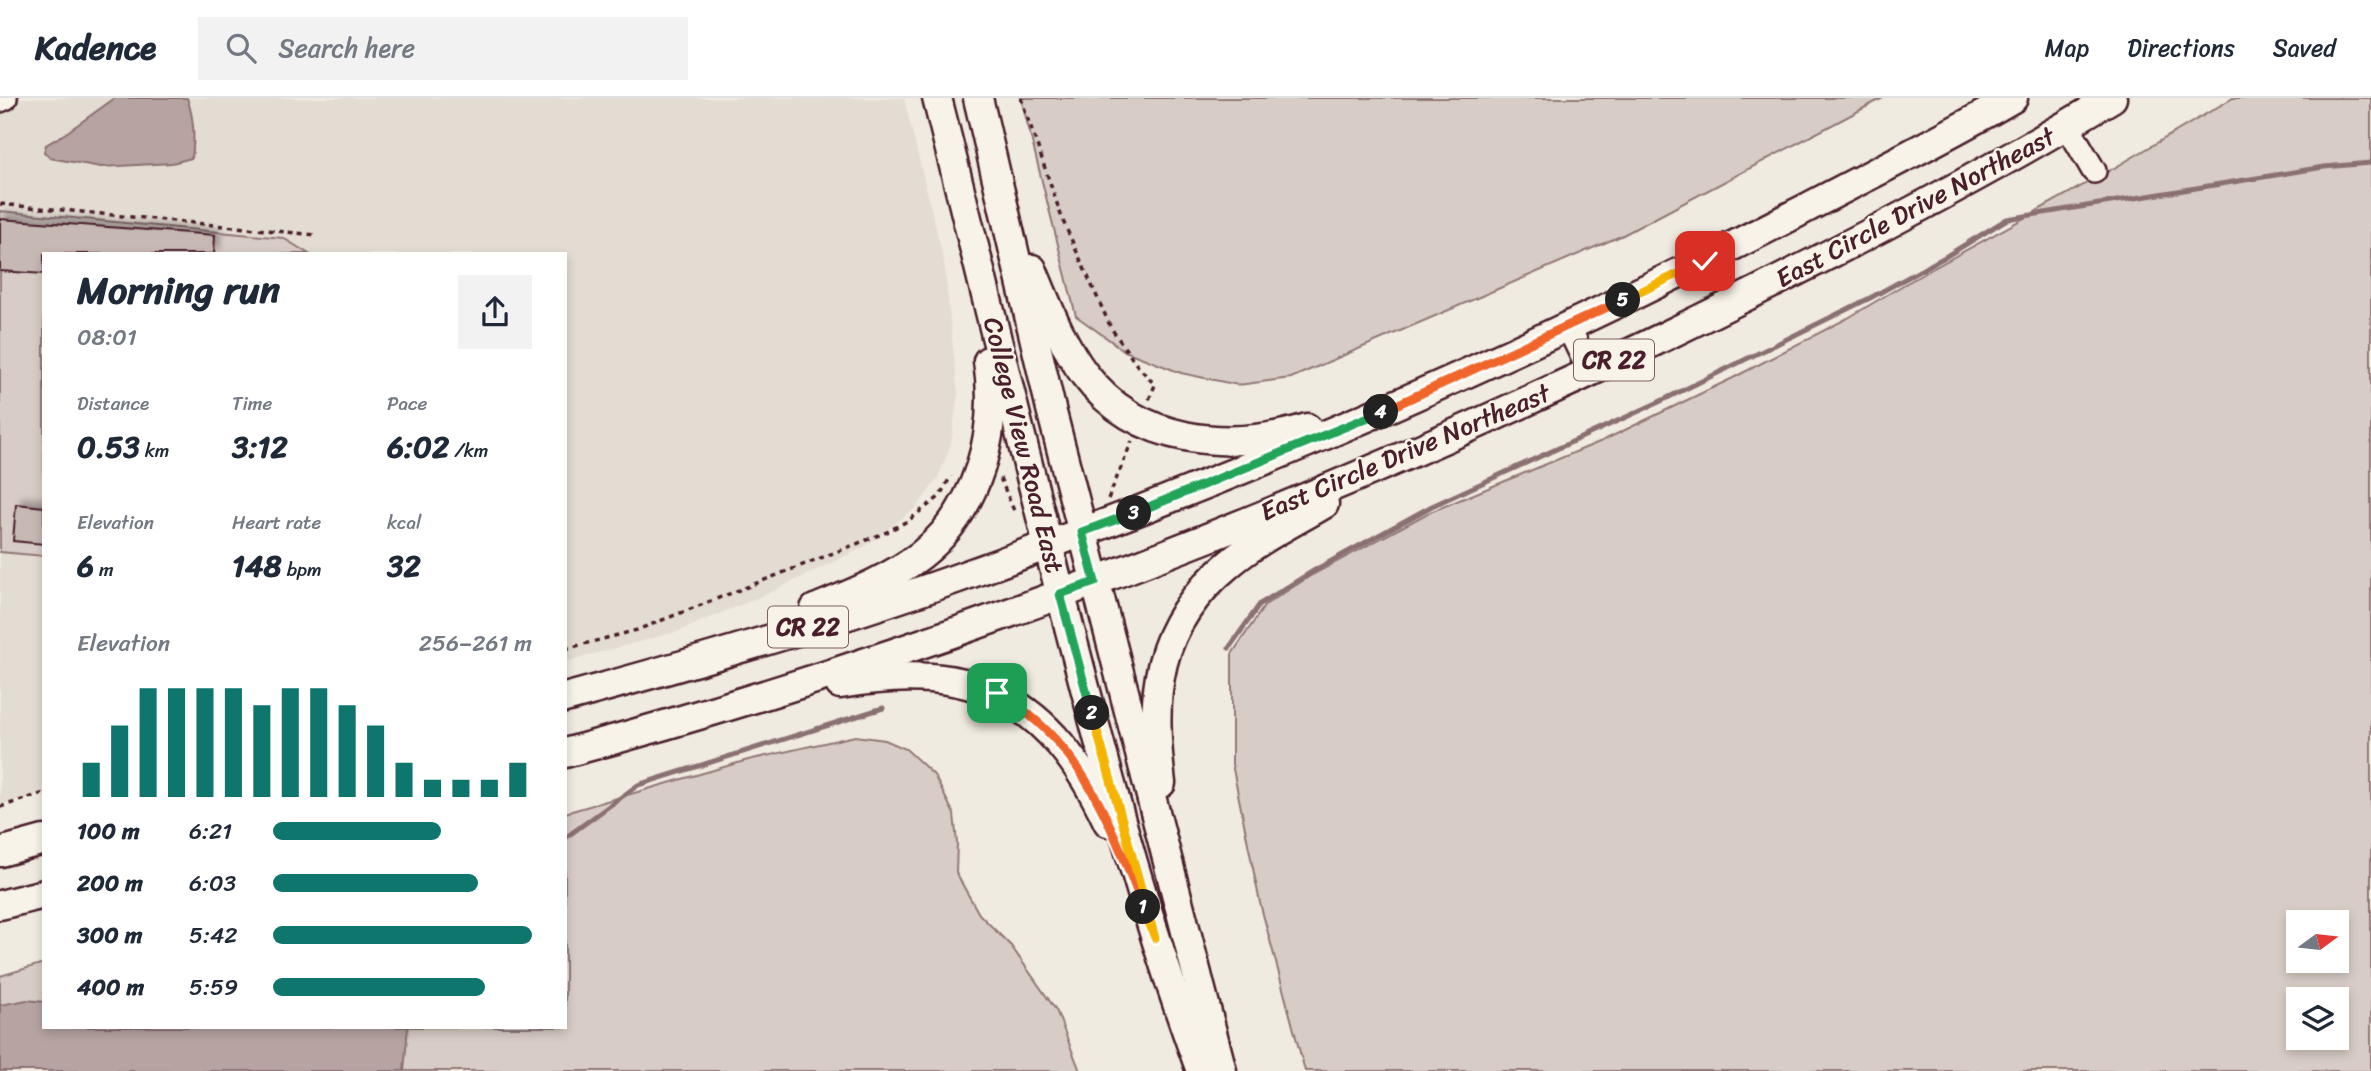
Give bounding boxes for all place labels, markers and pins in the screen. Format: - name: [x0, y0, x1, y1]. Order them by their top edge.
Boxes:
- pin: [1675, 231, 1735, 291]
- pin: 5: [1606, 282, 1640, 318]
- pin: 4: [1364, 394, 1398, 430]
- pin: 3: [1116, 496, 1152, 530]
- pin: [967, 663, 1027, 723]
- pin: 2: [1074, 696, 1110, 730]
- pin: 1: [1126, 890, 1160, 924]

